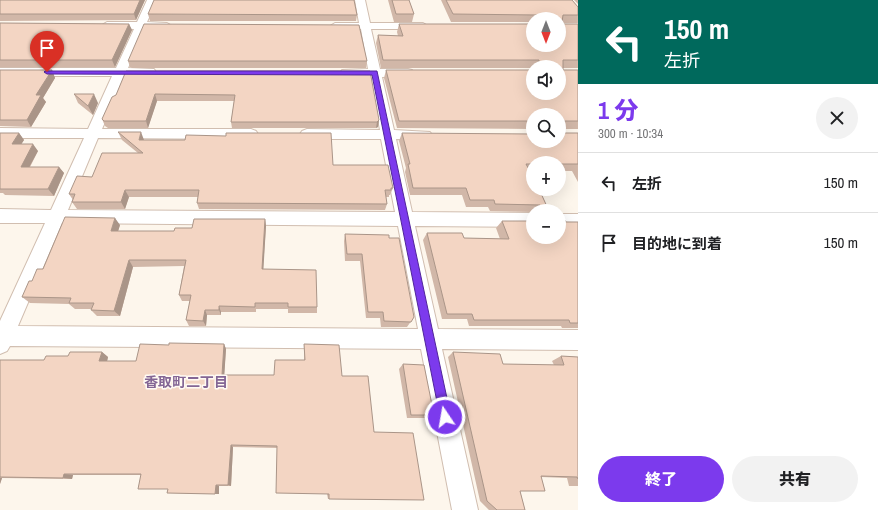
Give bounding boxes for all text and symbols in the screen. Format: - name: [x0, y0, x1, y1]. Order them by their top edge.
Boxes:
- text: 150 m: [664, 10, 729, 48]
- north arrow: [526, 12, 566, 52]
- map controls: [526, 12, 566, 244]
- icon: left: [598, 16, 650, 68]
- pin: [30, 31, 64, 72]
- icon: arrive: [36, 37, 58, 59]
- text: 左折: [664, 48, 700, 73]
- button: sound: [526, 60, 566, 100]
- text: 1 分: [598, 94, 638, 126]
- button: close: [816, 97, 858, 139]
- button: search: [526, 108, 566, 148]
- text: 300 m · 10:34: [598, 125, 663, 142]
- button: +: [526, 156, 566, 196]
- icon: left: [598, 172, 620, 194]
- text: 150 m: [824, 172, 858, 193]
- text: 左折: [632, 173, 662, 194]
- button: −: [526, 204, 566, 244]
- icon: arrive: [598, 232, 620, 254]
- text: 150 m: [824, 232, 858, 253]
- text: 目的地に到着: [632, 233, 722, 254]
- district label: 香取町二丁目: [144, 373, 228, 391]
- position arrow: [424, 396, 466, 438]
- button: 終了: [598, 456, 724, 502]
- button: 共有: [732, 456, 858, 502]

